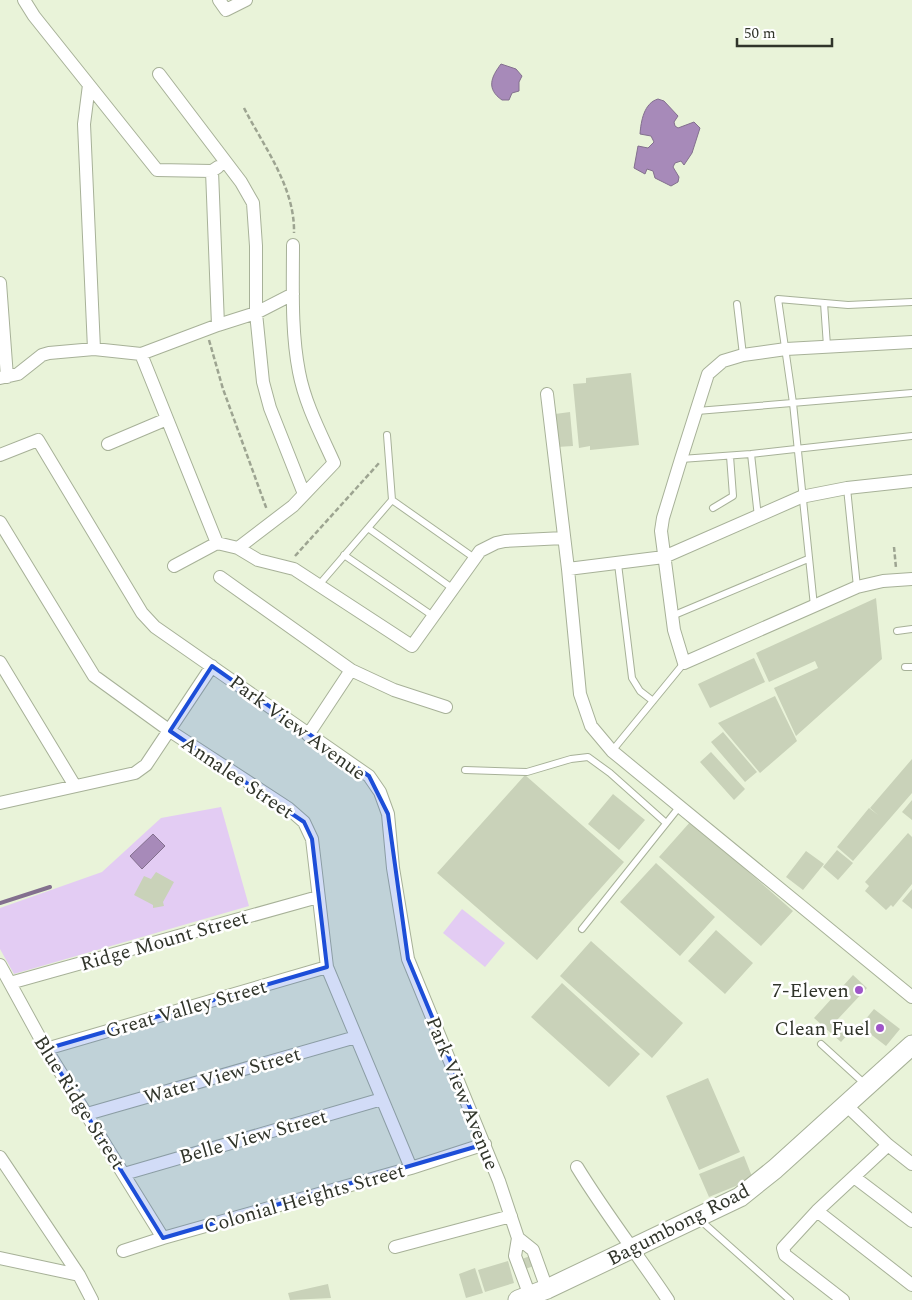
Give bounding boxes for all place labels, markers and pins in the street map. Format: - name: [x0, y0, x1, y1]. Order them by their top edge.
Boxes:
- place label: 7-Eleven: [772, 976, 849, 1006]
- marker: 7-Eleven: [853, 984, 865, 996]
- place label: Clean Fuel: [775, 1014, 870, 1044]
- marker: Clean Fuel: [874, 1022, 886, 1034]

